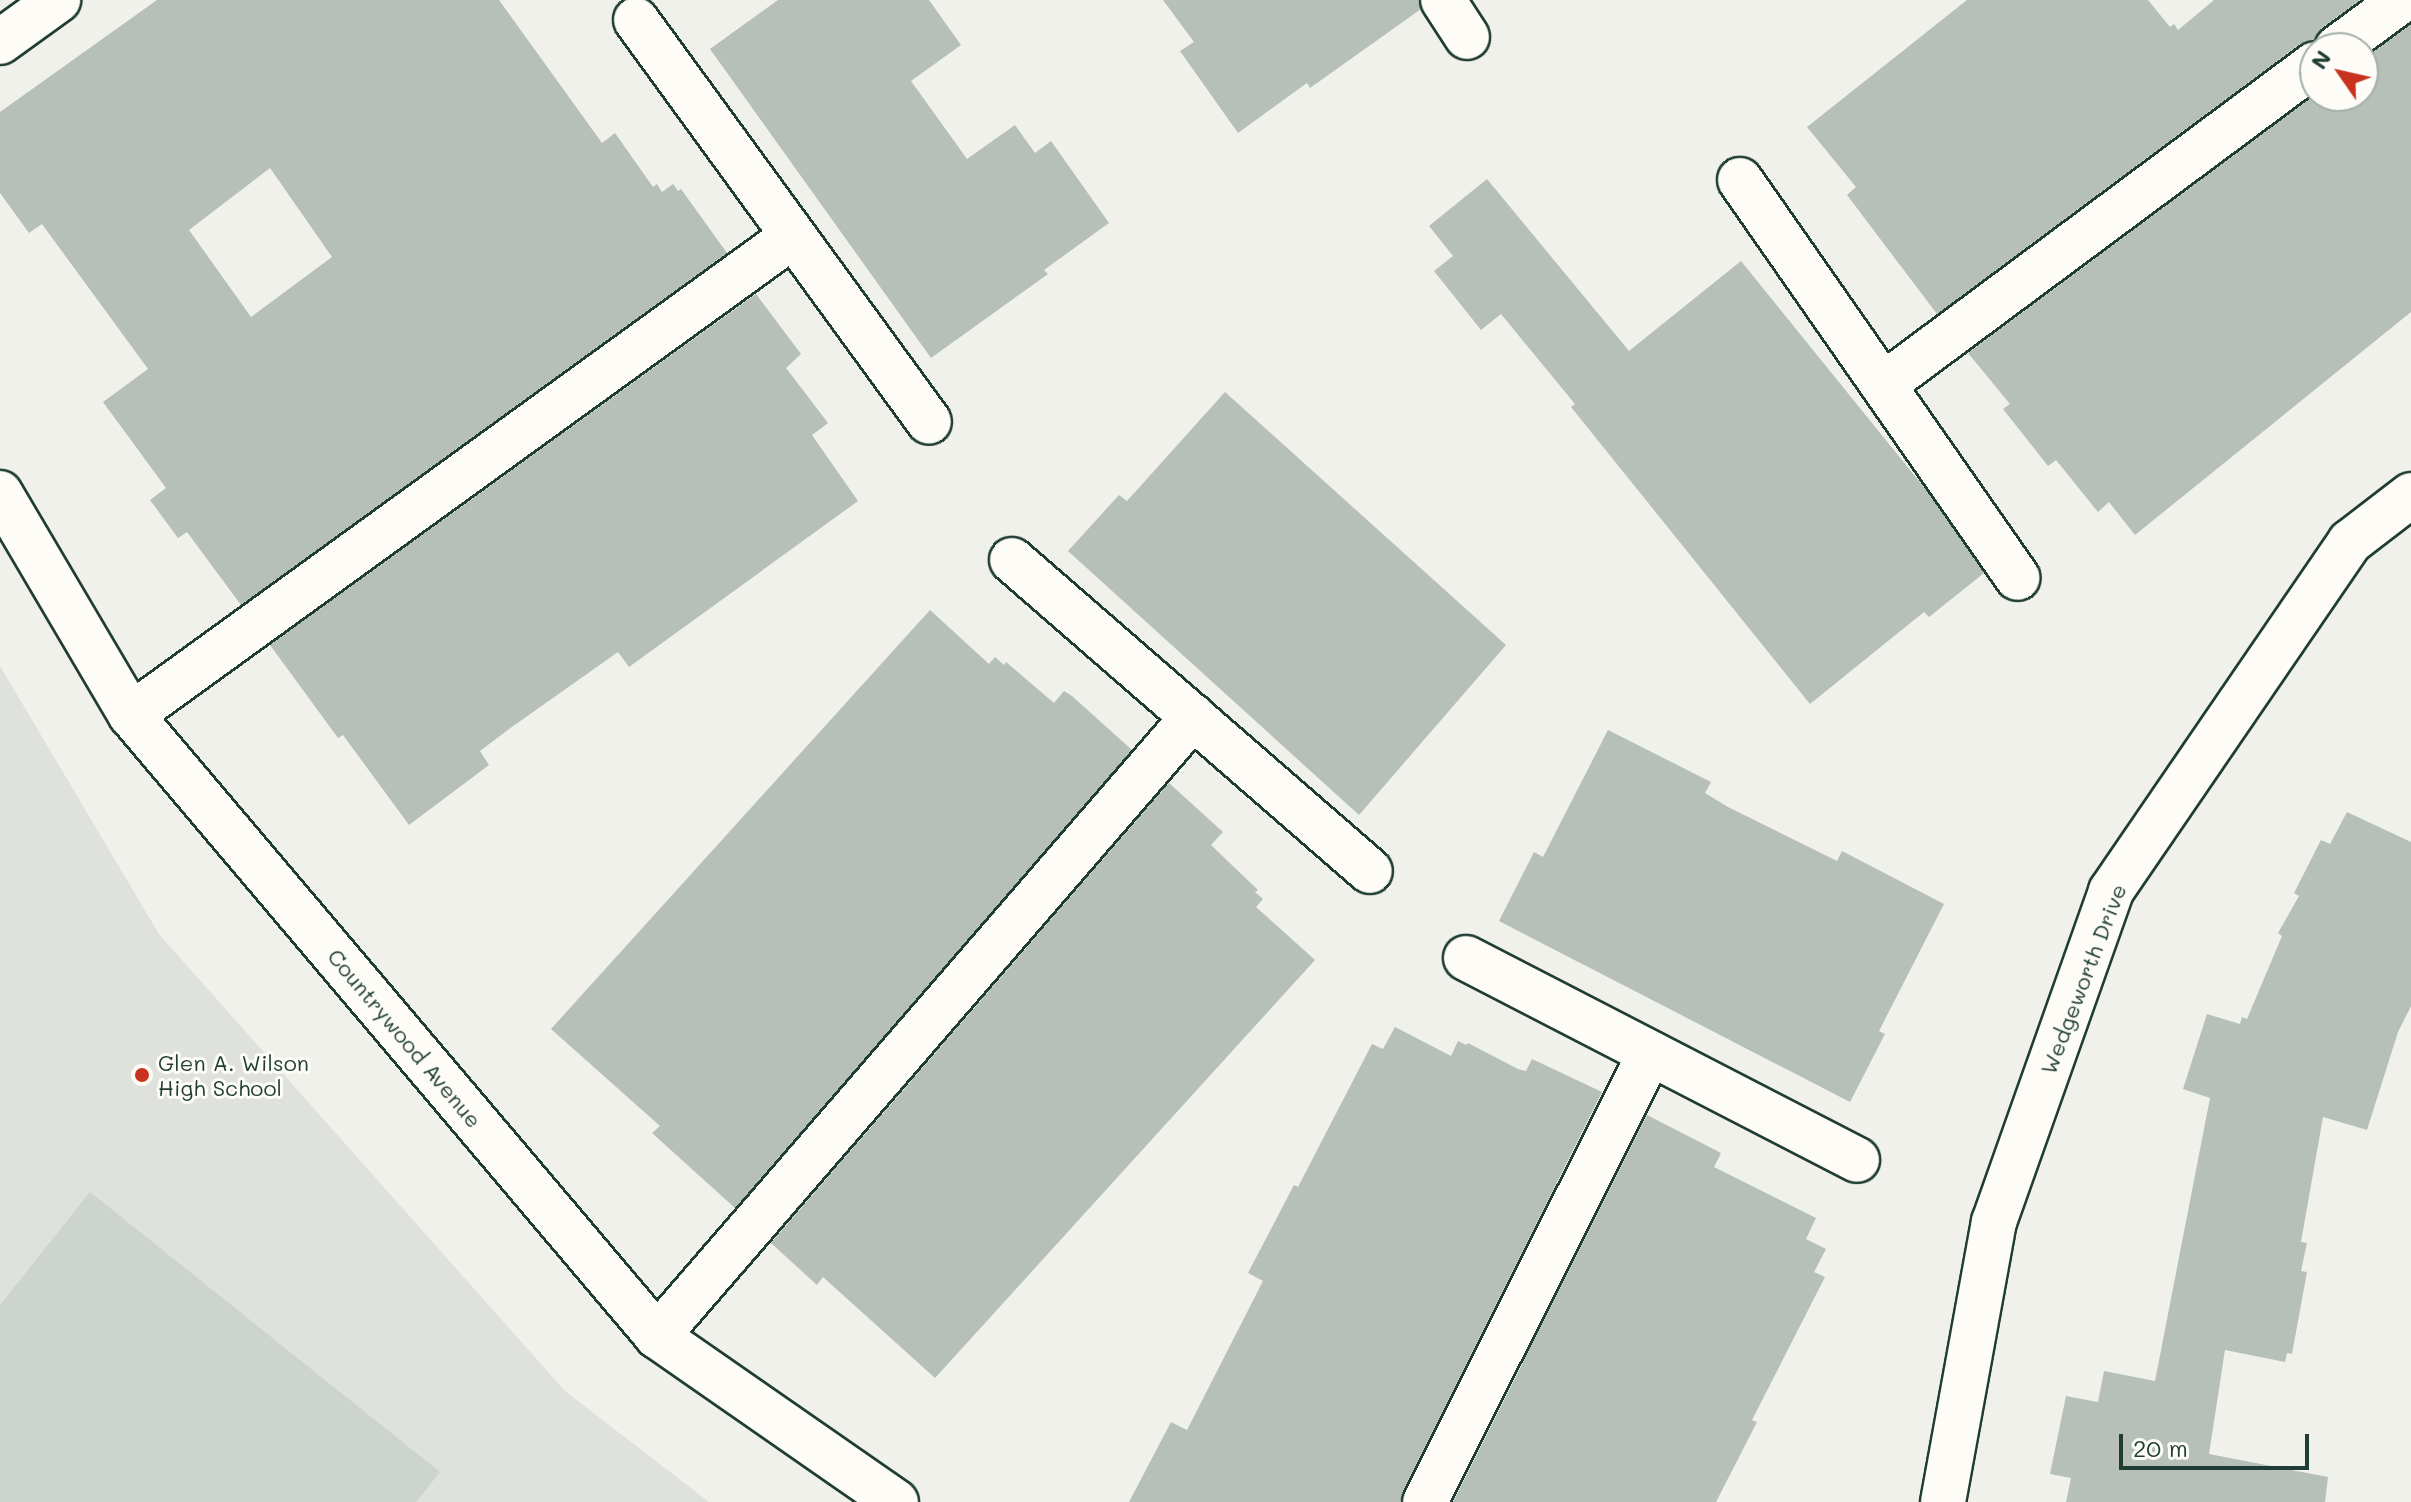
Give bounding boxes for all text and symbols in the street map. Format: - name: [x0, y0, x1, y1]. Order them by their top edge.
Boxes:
- north arrow: [2299, 32, 2379, 112]
- text: N: [2304, 44, 2337, 74]
- street label: Wedgeworth Drive: [2035, 880, 2131, 1078]
- street label: Countrywood Avenue: [322, 943, 488, 1133]
- place label: Glen A. Wilson High School: [158, 1049, 309, 1100]
- marker: Glen A. Wilson High School: [133, 1066, 151, 1084]
- scale bar: [2123, 1418, 2313, 1468]
- text: 20 m: [2133, 1432, 2188, 1463]

